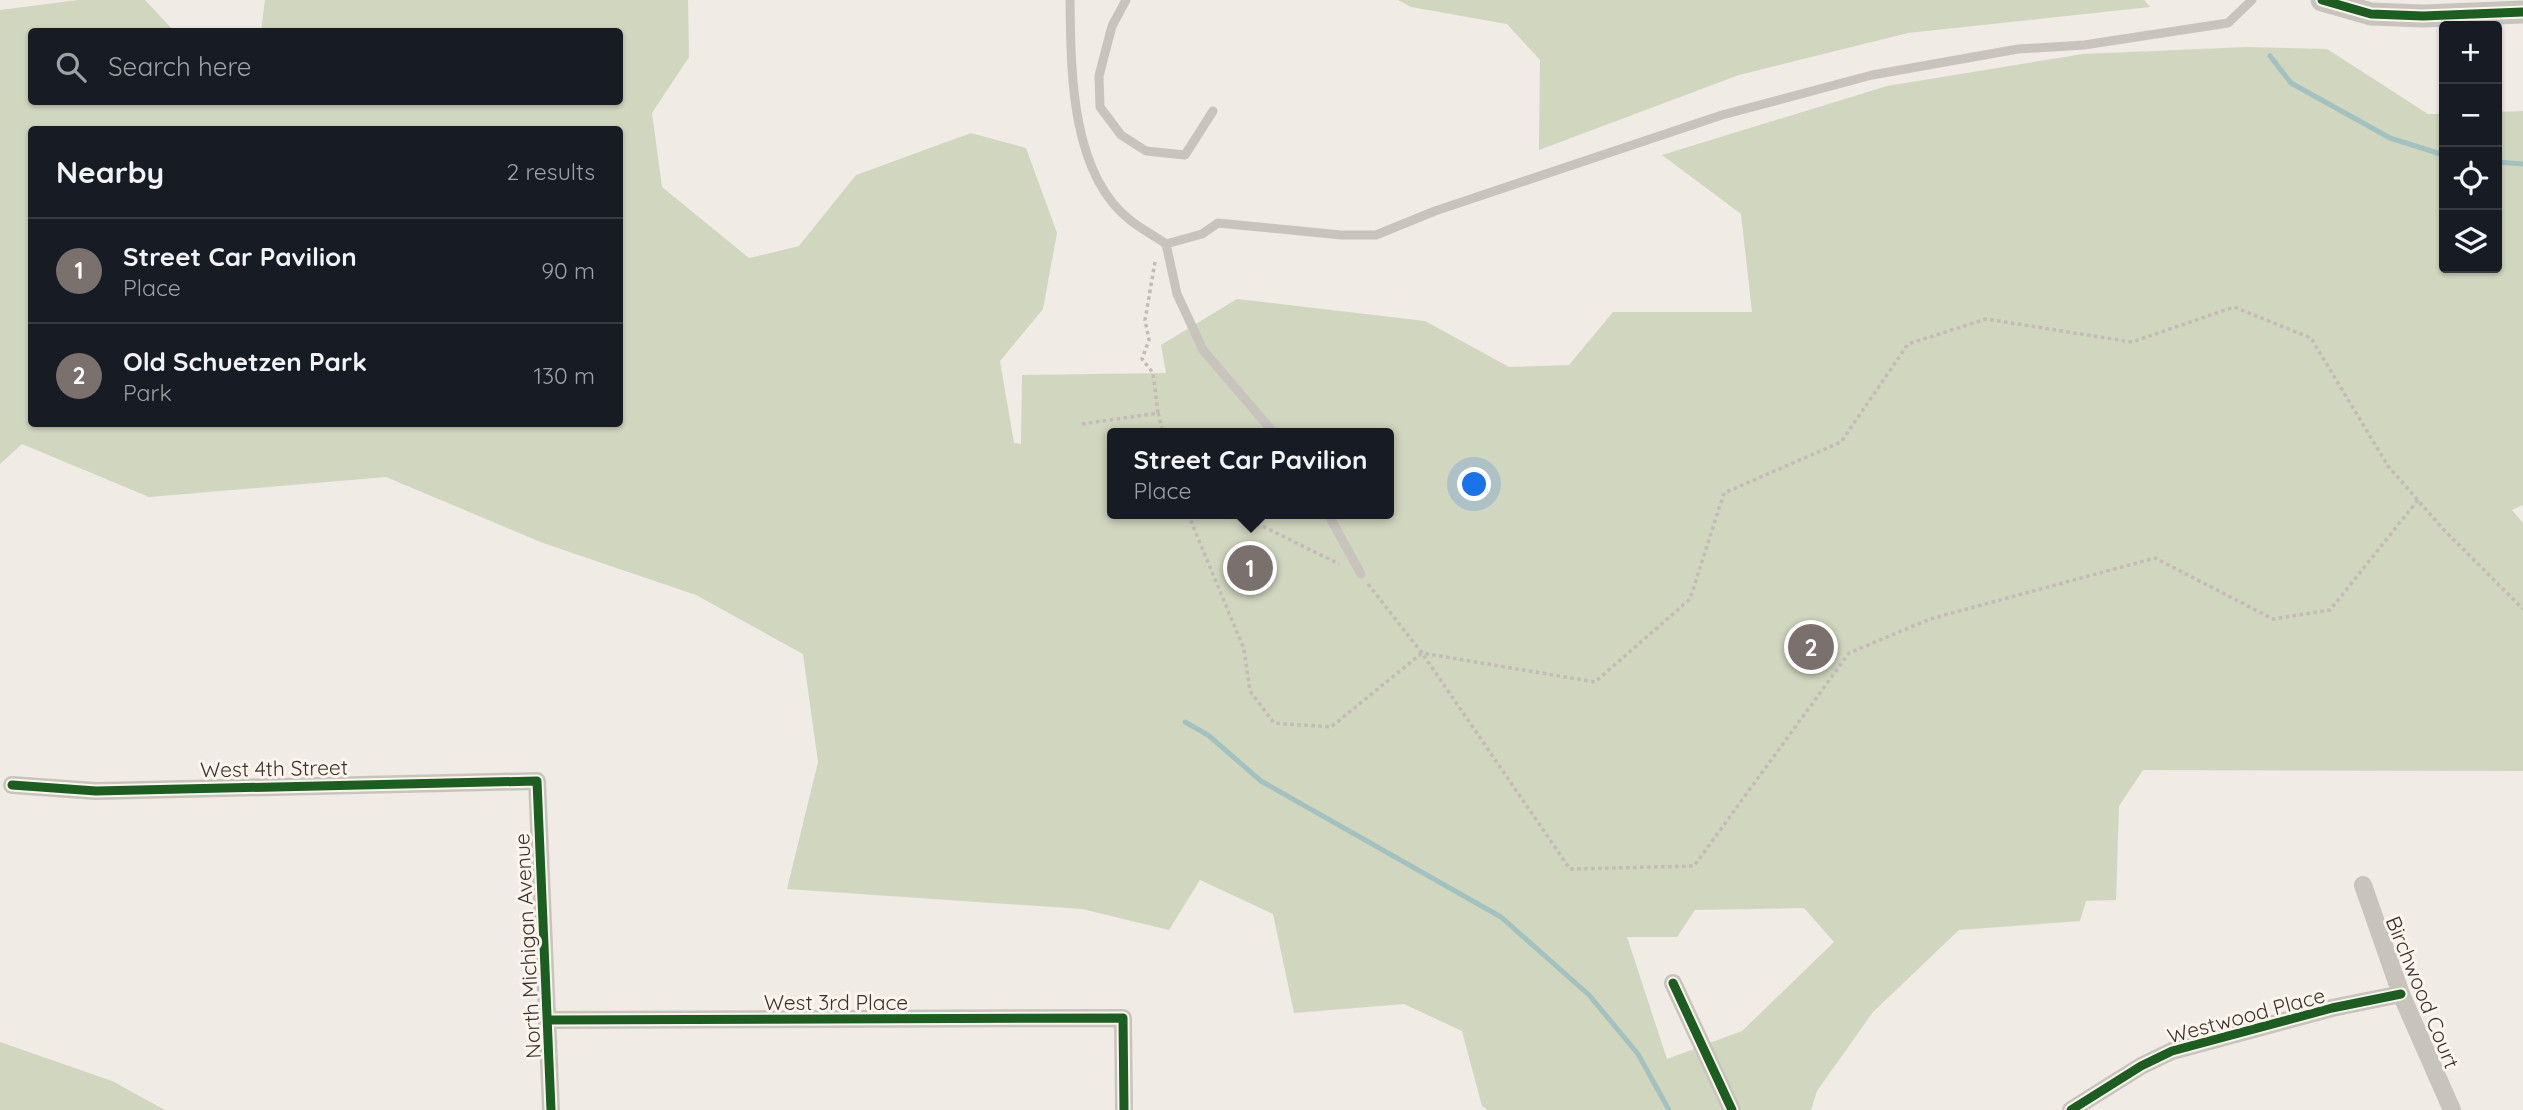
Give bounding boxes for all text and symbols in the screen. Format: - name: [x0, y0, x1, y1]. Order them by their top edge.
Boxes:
- map controls: [2439, 21, 2502, 273]
- button: +: [2439, 21, 2502, 84]
- search box: [28, 28, 623, 105]
- icon: search: [52, 48, 90, 86]
- text: Search here: [108, 50, 252, 83]
- button: −: [2439, 84, 2502, 147]
- button: locate: [2439, 147, 2502, 210]
- text: Nearby: [56, 153, 164, 191]
- text: 2 results: [506, 157, 595, 186]
- button: layers: [2439, 210, 2502, 273]
- text: Street Car Pavilion: [123, 240, 357, 273]
- text: 1: [75, 256, 83, 285]
- text: 90 m: [541, 256, 595, 285]
- text: Place: [123, 273, 181, 302]
- text: Old Schuetzen Park: [123, 345, 367, 378]
- text: 2: [72, 361, 86, 390]
- text: 130 m: [533, 361, 595, 390]
- text: Park: [123, 378, 172, 407]
- popup: [1107, 428, 1394, 519]
- text: Street Car Pavilion: [1134, 443, 1367, 476]
- your location: [1457, 467, 1491, 501]
- text: Place: [1134, 476, 1191, 505]
- pin: 1: [1227, 542, 1273, 594]
- pin: 2: [1788, 621, 1834, 673]
- street label: West 4th Street: [200, 754, 348, 782]
- street label: North Michigan Avenue: [508, 833, 546, 1059]
- street label: Birchwood Court: [2381, 912, 2465, 1072]
- street label: Westwood Place: [2164, 981, 2328, 1049]
- street label: West 3rd Place: [764, 989, 908, 1015]

